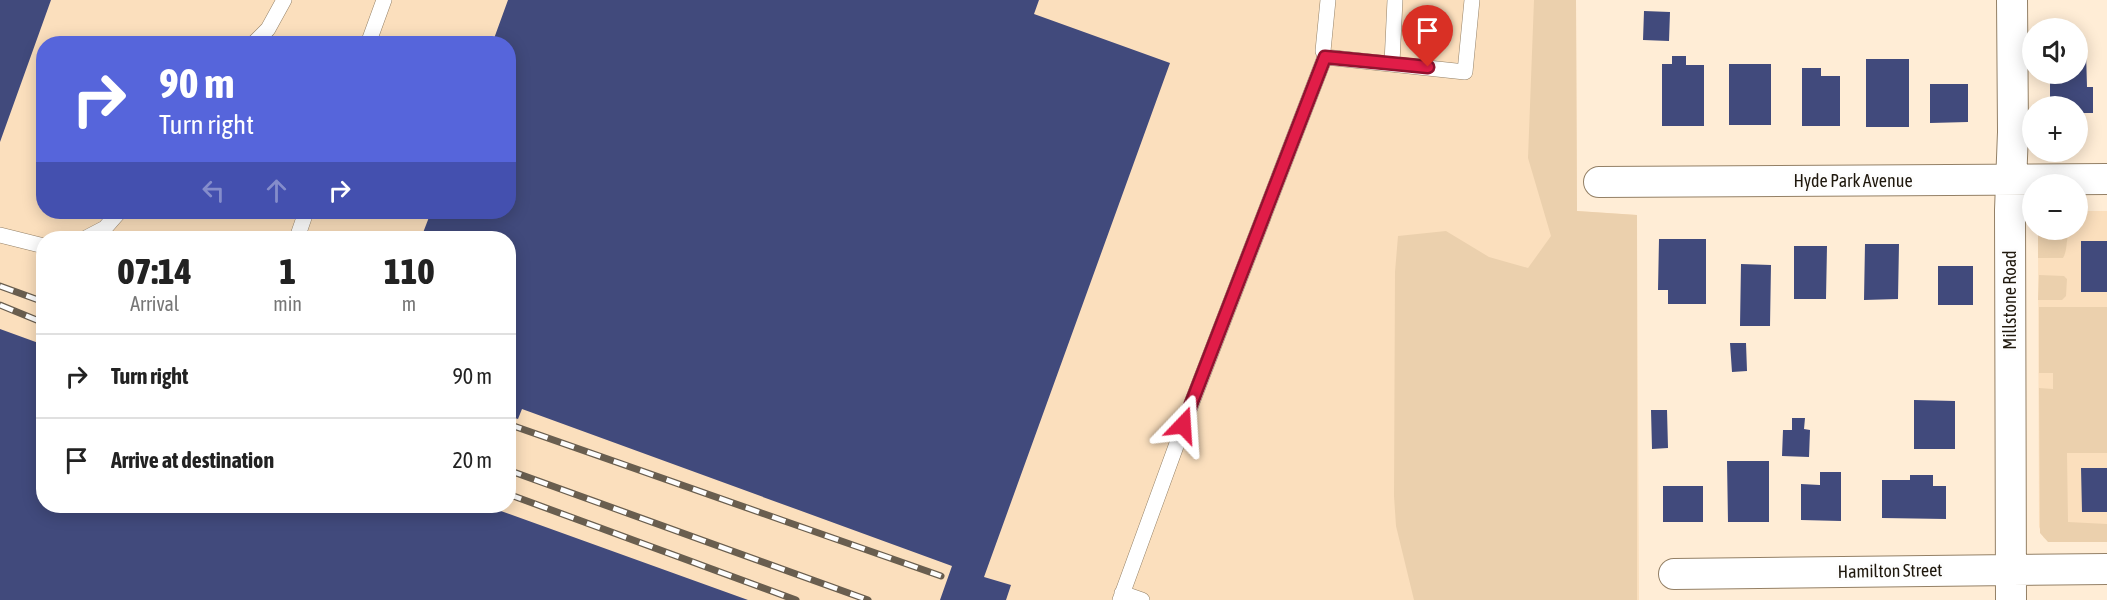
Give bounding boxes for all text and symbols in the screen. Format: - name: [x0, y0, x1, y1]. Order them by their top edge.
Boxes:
- pin: [1402, 5, 1453, 67]
- icon: arrive: [1411, 14, 1444, 47]
- map controls: [2022, 18, 2088, 240]
- button: sound: [2022, 18, 2088, 84]
- text: 90 m: [159, 59, 234, 107]
- icon: right: [60, 60, 138, 138]
- button: +: [2022, 96, 2088, 162]
- text: Turn right: [159, 109, 254, 140]
- street label: Hyde Park Avenue: [1793, 170, 1913, 191]
- icon: left: [197, 174, 230, 207]
- icon: ahead: [260, 174, 293, 207]
- icon: right: [323, 174, 356, 207]
- button: −: [2022, 174, 2088, 240]
- text: 07:14: [118, 250, 192, 292]
- text: 1: [279, 250, 296, 292]
- text: 110: [384, 250, 434, 292]
- street label: Millstone Road: [1999, 250, 2020, 350]
- text: Arrival: [130, 292, 179, 315]
- text: min: [273, 292, 302, 315]
- text: m: [402, 292, 416, 315]
- icon: right: [60, 360, 93, 393]
- text: Turn right: [111, 363, 188, 389]
- text: 90 m: [452, 363, 492, 389]
- position arrow: [1151, 393, 1215, 457]
- icon: arrive: [60, 444, 93, 477]
- text: Arrive at destination: [111, 447, 274, 473]
- text: 20 m: [452, 447, 492, 473]
- street label: Hamilton Street: [1837, 559, 1943, 582]

